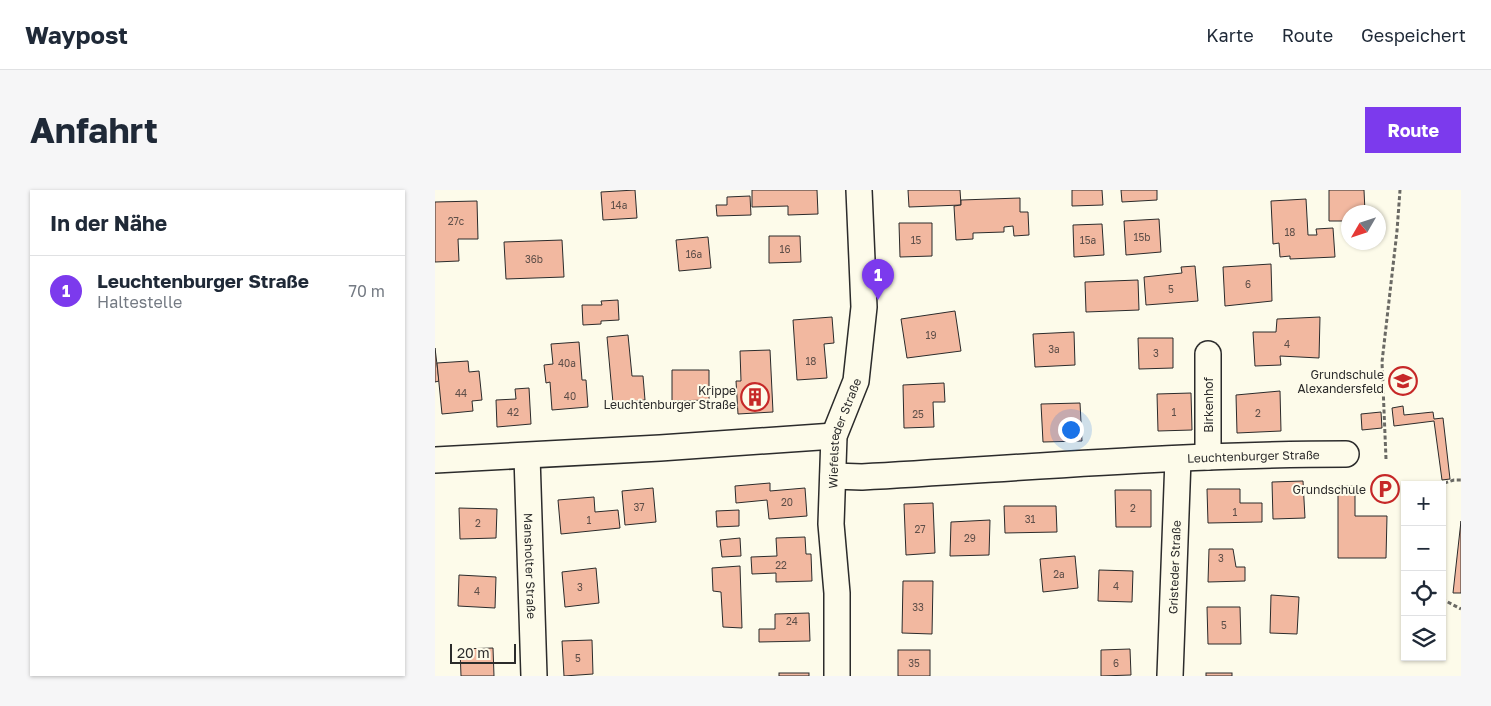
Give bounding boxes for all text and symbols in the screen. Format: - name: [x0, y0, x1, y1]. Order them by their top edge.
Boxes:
- text: Waypost: [25, 20, 128, 49]
- text: Karte: [1206, 24, 1254, 46]
- text: Route: [1282, 24, 1333, 46]
- text: Gespeichert: [1361, 24, 1466, 46]
- button: Route: [1365, 107, 1461, 153]
- text: Anfahrt: [30, 109, 158, 151]
- house number: 14a: [611, 199, 627, 211]
- north arrow: [1341, 205, 1386, 250]
- text: In der Nähe: [50, 210, 167, 236]
- house number: 27c: [448, 215, 465, 227]
- house number: 18: [1285, 226, 1295, 238]
- house number: 15b: [1134, 231, 1150, 243]
- house number: 15: [911, 234, 922, 246]
- house number: 15a: [1080, 234, 1096, 246]
- house number: 16: [780, 243, 790, 255]
- house number: 16a: [686, 248, 702, 260]
- house number: 36b: [525, 253, 543, 265]
- pin: 1: [862, 259, 894, 300]
- text: Leuchtenburger Straße: [97, 269, 309, 292]
- house number: 6: [1245, 278, 1251, 290]
- text: 1: [62, 281, 70, 301]
- text: 70 m: [348, 281, 385, 301]
- house number: 5: [1168, 283, 1174, 295]
- text: Haltestelle: [97, 292, 182, 312]
- house number: 19: [926, 329, 936, 341]
- house number: 4: [1284, 338, 1290, 350]
- house number: 3a: [1048, 343, 1060, 355]
- house number: 3: [1153, 347, 1159, 359]
- house number: 18: [806, 355, 816, 367]
- house number: 40a: [558, 357, 576, 369]
- school or university icon: Grundschule Alexandersfeld: [1388, 366, 1418, 396]
- place label: Grundschule Alexandersfeld: [1297, 367, 1384, 396]
- street label: Wiefelsteder Straße: [825, 376, 864, 489]
- street label: Birkenhof: [1201, 377, 1216, 433]
- building icon: Krippe Leuchtenburger Straße: [740, 382, 770, 412]
- place label: Krippe Leuchtenburger Straße: [603, 383, 736, 412]
- house number: 44: [455, 387, 467, 399]
- house number: 40: [564, 390, 576, 402]
- house number: 42: [507, 406, 519, 418]
- house number: 1: [1172, 406, 1177, 418]
- house number: 2: [1255, 407, 1261, 419]
- house number: 25: [912, 408, 924, 420]
- your location: [1058, 417, 1084, 443]
- street label: Leuchtenburger Straße: [1187, 447, 1320, 465]
- parking icon: Grundschule: [1370, 474, 1400, 504]
- map controls: [1401, 481, 1446, 661]
- button: +: [1401, 481, 1446, 526]
- place label: Grundschule: [1293, 482, 1366, 497]
- house number: 20: [781, 496, 793, 508]
- house number: 37: [633, 501, 645, 513]
- house number: 2: [1130, 502, 1136, 514]
- house number: 1: [1233, 506, 1238, 518]
- street label: Mansholter Straße: [521, 513, 540, 619]
- house number: 31: [1025, 513, 1035, 525]
- house number: 1: [587, 514, 592, 526]
- house number: 2: [475, 517, 481, 529]
- street label: Gristeder Straße: [1165, 520, 1183, 614]
- house number: 27: [914, 523, 926, 535]
- button: −: [1401, 526, 1446, 571]
- house number: 29: [964, 532, 976, 544]
- house number: 3: [1218, 552, 1224, 564]
- house number: 22: [775, 559, 787, 571]
- house number: 2a: [1053, 568, 1065, 580]
- button: locate: [1401, 571, 1446, 616]
- house number: 4: [1113, 580, 1119, 592]
- house number: 3: [577, 581, 583, 593]
- house number: 4: [474, 585, 480, 597]
- house number: 33: [912, 601, 924, 613]
- house number: 24: [786, 615, 798, 627]
- button: layers: [1401, 616, 1446, 661]
- house number: 5: [1221, 619, 1227, 631]
- scale bar: [450, 641, 516, 664]
- text: 20 m: [457, 644, 490, 661]
- house number: 5: [575, 652, 581, 664]
- house number: 35: [908, 657, 920, 669]
- house number: 6: [1113, 657, 1119, 669]

